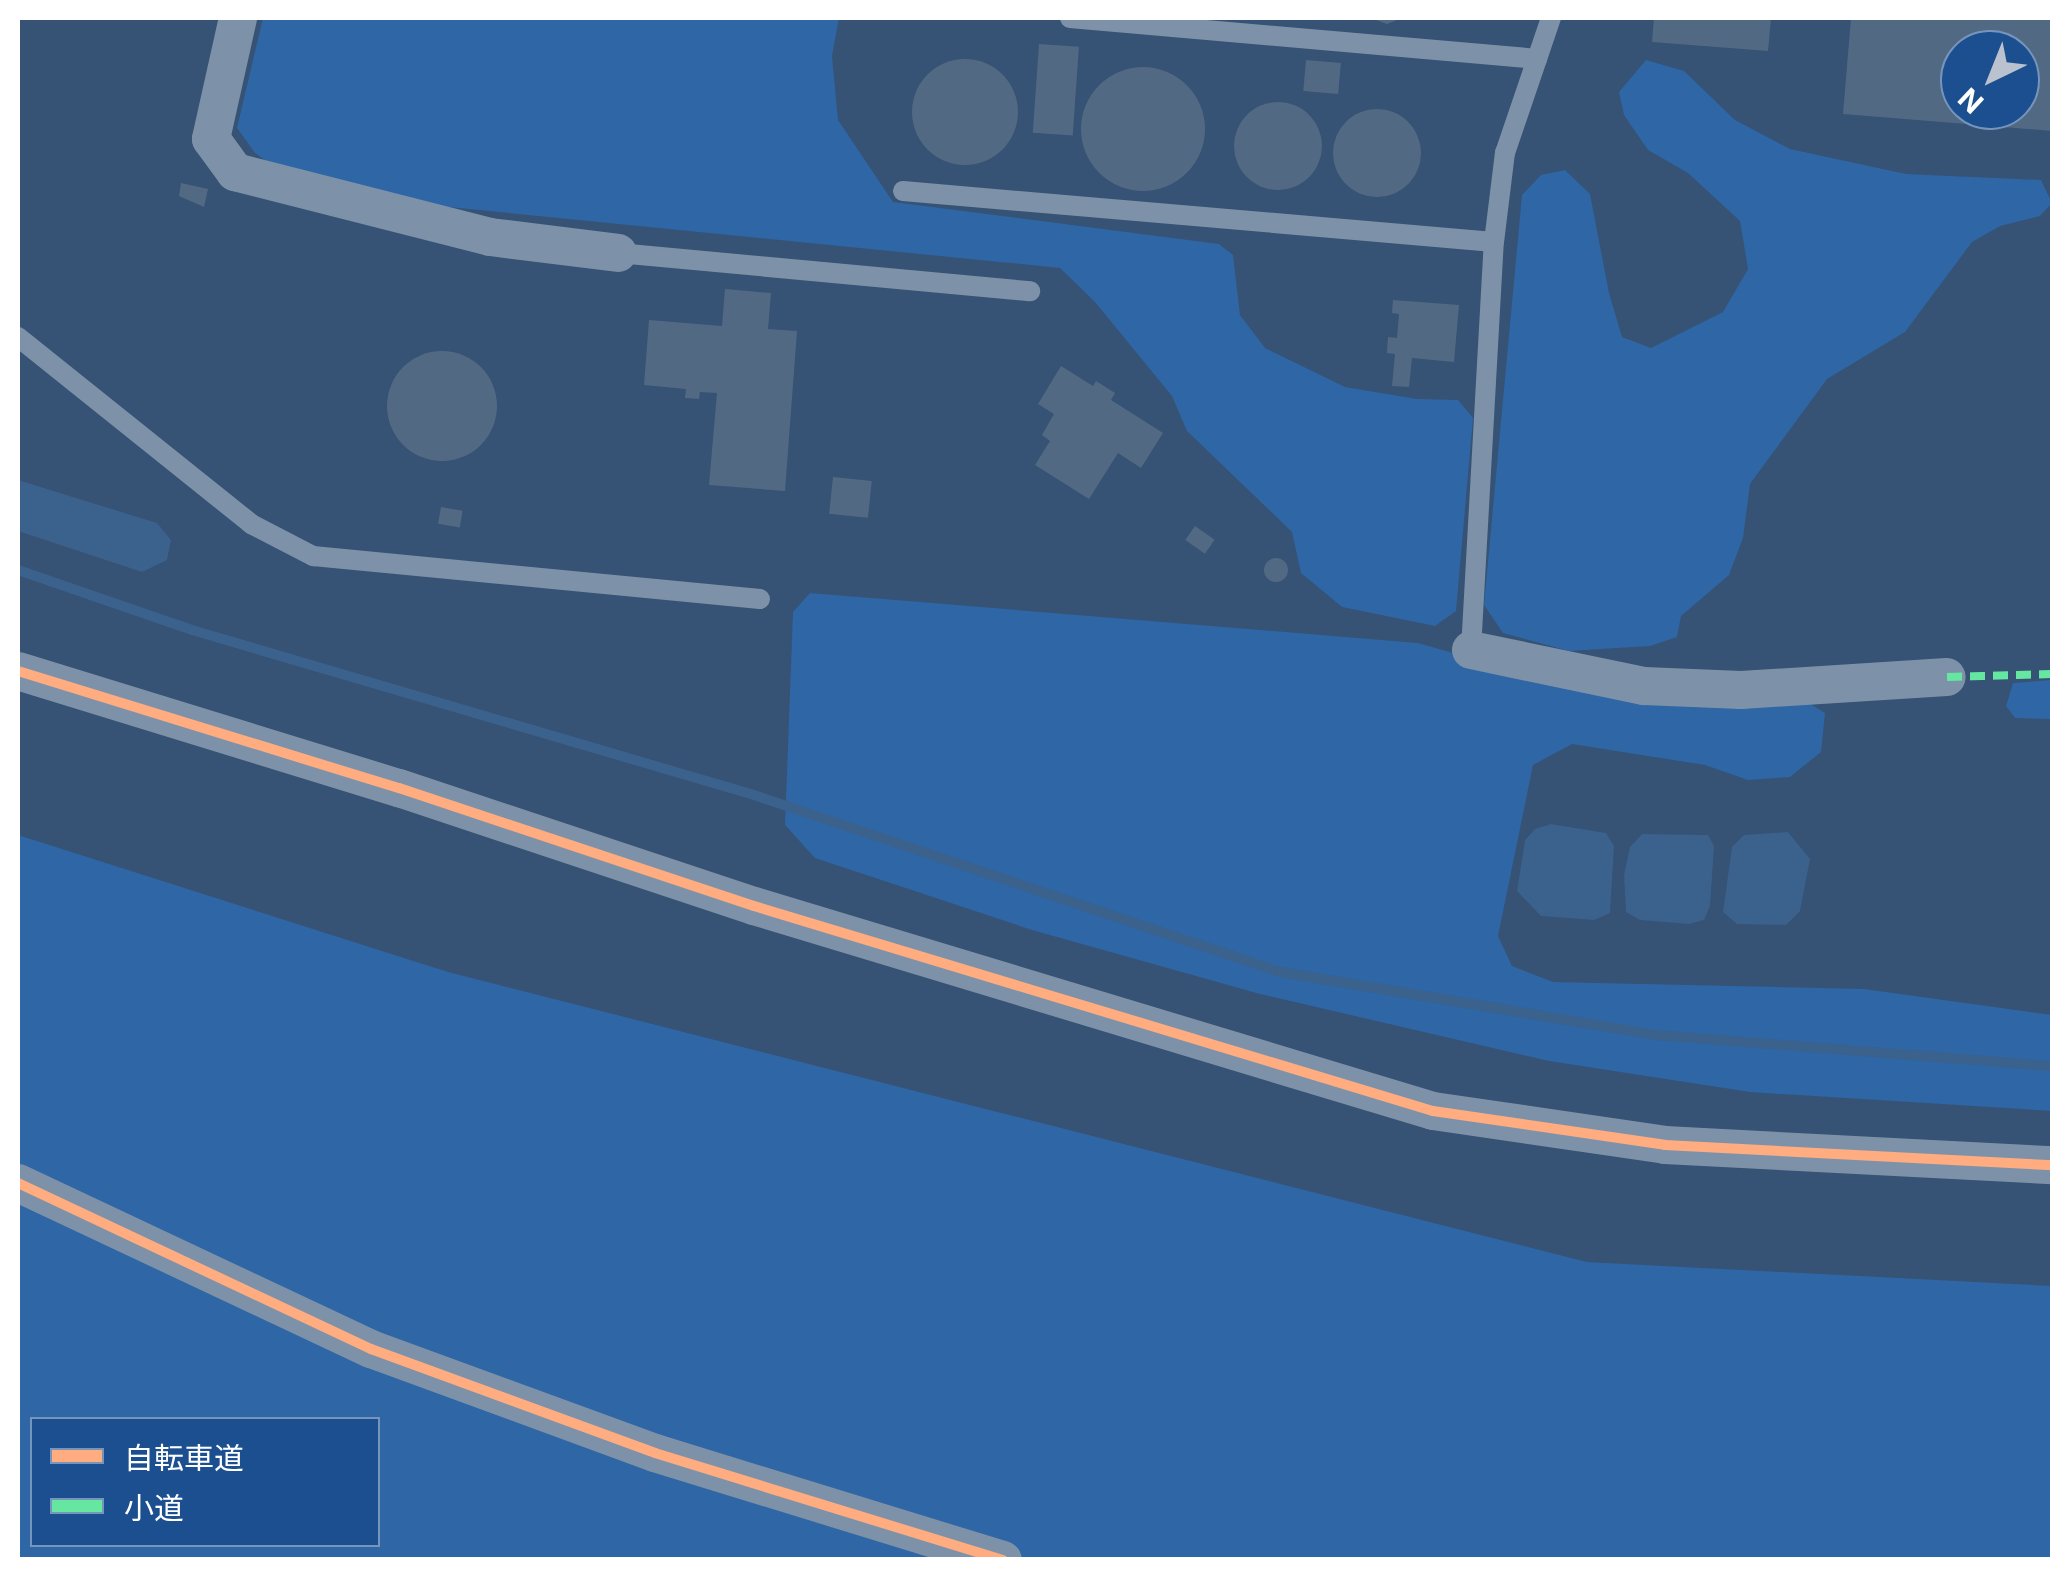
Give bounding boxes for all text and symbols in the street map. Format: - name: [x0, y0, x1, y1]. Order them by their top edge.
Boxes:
- north arrow: [1940, 30, 2040, 130]
- text: N: [1952, 81, 1990, 120]
- legend: [30, 1417, 380, 1547]
- text: 自転車道: [124, 1440, 244, 1476]
- text: 小道: [124, 1490, 184, 1526]

